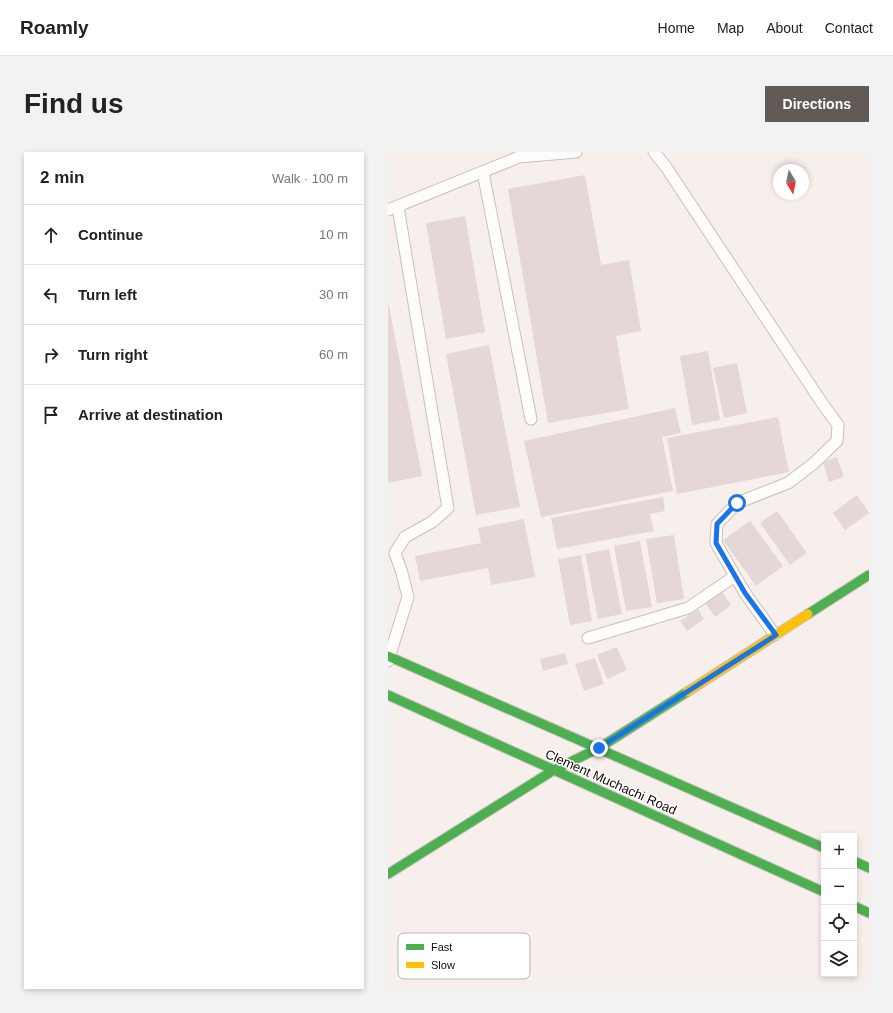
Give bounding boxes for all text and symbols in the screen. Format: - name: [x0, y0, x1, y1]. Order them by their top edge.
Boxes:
- text: Roamly: [20, 17, 89, 38]
- text: Home: [658, 20, 695, 36]
- text: Map: [717, 20, 744, 36]
- text: About: [766, 20, 803, 36]
- text: Contact: [825, 20, 873, 36]
- button: Directions: [765, 86, 869, 122]
- text: Find us: [24, 88, 124, 119]
- north arrow: [773, 164, 809, 200]
- text: 2 min: [40, 168, 84, 187]
- text: Walk · 100 m: [272, 171, 348, 186]
- icon: ahead: [40, 224, 62, 246]
- text: Continue: [78, 226, 143, 243]
- text: 10 m: [319, 227, 348, 242]
- icon: left: [40, 284, 62, 306]
- text: Turn left: [78, 286, 137, 303]
- text: 30 m: [319, 287, 348, 302]
- icon: right: [40, 344, 62, 366]
- text: Turn right: [78, 346, 148, 363]
- text: 60 m: [319, 347, 348, 362]
- icon: arrive: [40, 404, 62, 426]
- text: Arrive at destination: [78, 406, 223, 423]
- route start: [728, 494, 746, 512]
- route end: [590, 739, 608, 757]
- street label: Clement Muchachi Road: [543, 746, 679, 818]
- map controls: [821, 833, 857, 977]
- button: +: [821, 833, 857, 869]
- button: −: [821, 869, 857, 905]
- button: locate: [821, 905, 857, 941]
- legend: [398, 933, 530, 979]
- text: Fast: [431, 941, 452, 953]
- button: layers: [821, 941, 857, 977]
- text: Slow: [431, 959, 455, 971]

